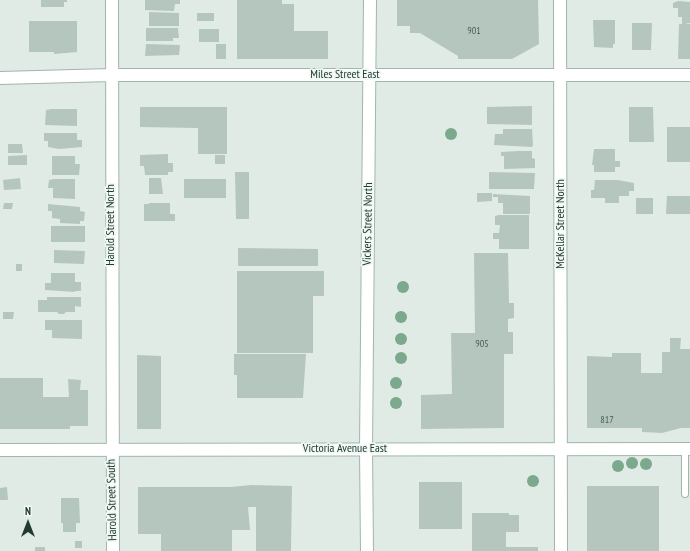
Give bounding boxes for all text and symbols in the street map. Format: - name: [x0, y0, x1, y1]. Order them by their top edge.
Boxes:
- house number: 901: [467, 25, 481, 37]
- street label: Miles Street East: [310, 68, 380, 82]
- street label: McKellar Street North: [554, 179, 568, 269]
- street label: Vickers Street North: [360, 182, 376, 266]
- street label: Harold Street North: [104, 184, 118, 266]
- house number: 905: [475, 338, 489, 350]
- house number: 817: [600, 414, 614, 426]
- street label: Victoria Avenue East: [303, 442, 387, 456]
- street label: Harold Street South: [104, 459, 120, 541]
- north arrow: [8, 503, 48, 543]
- text: N: [25, 504, 31, 518]

